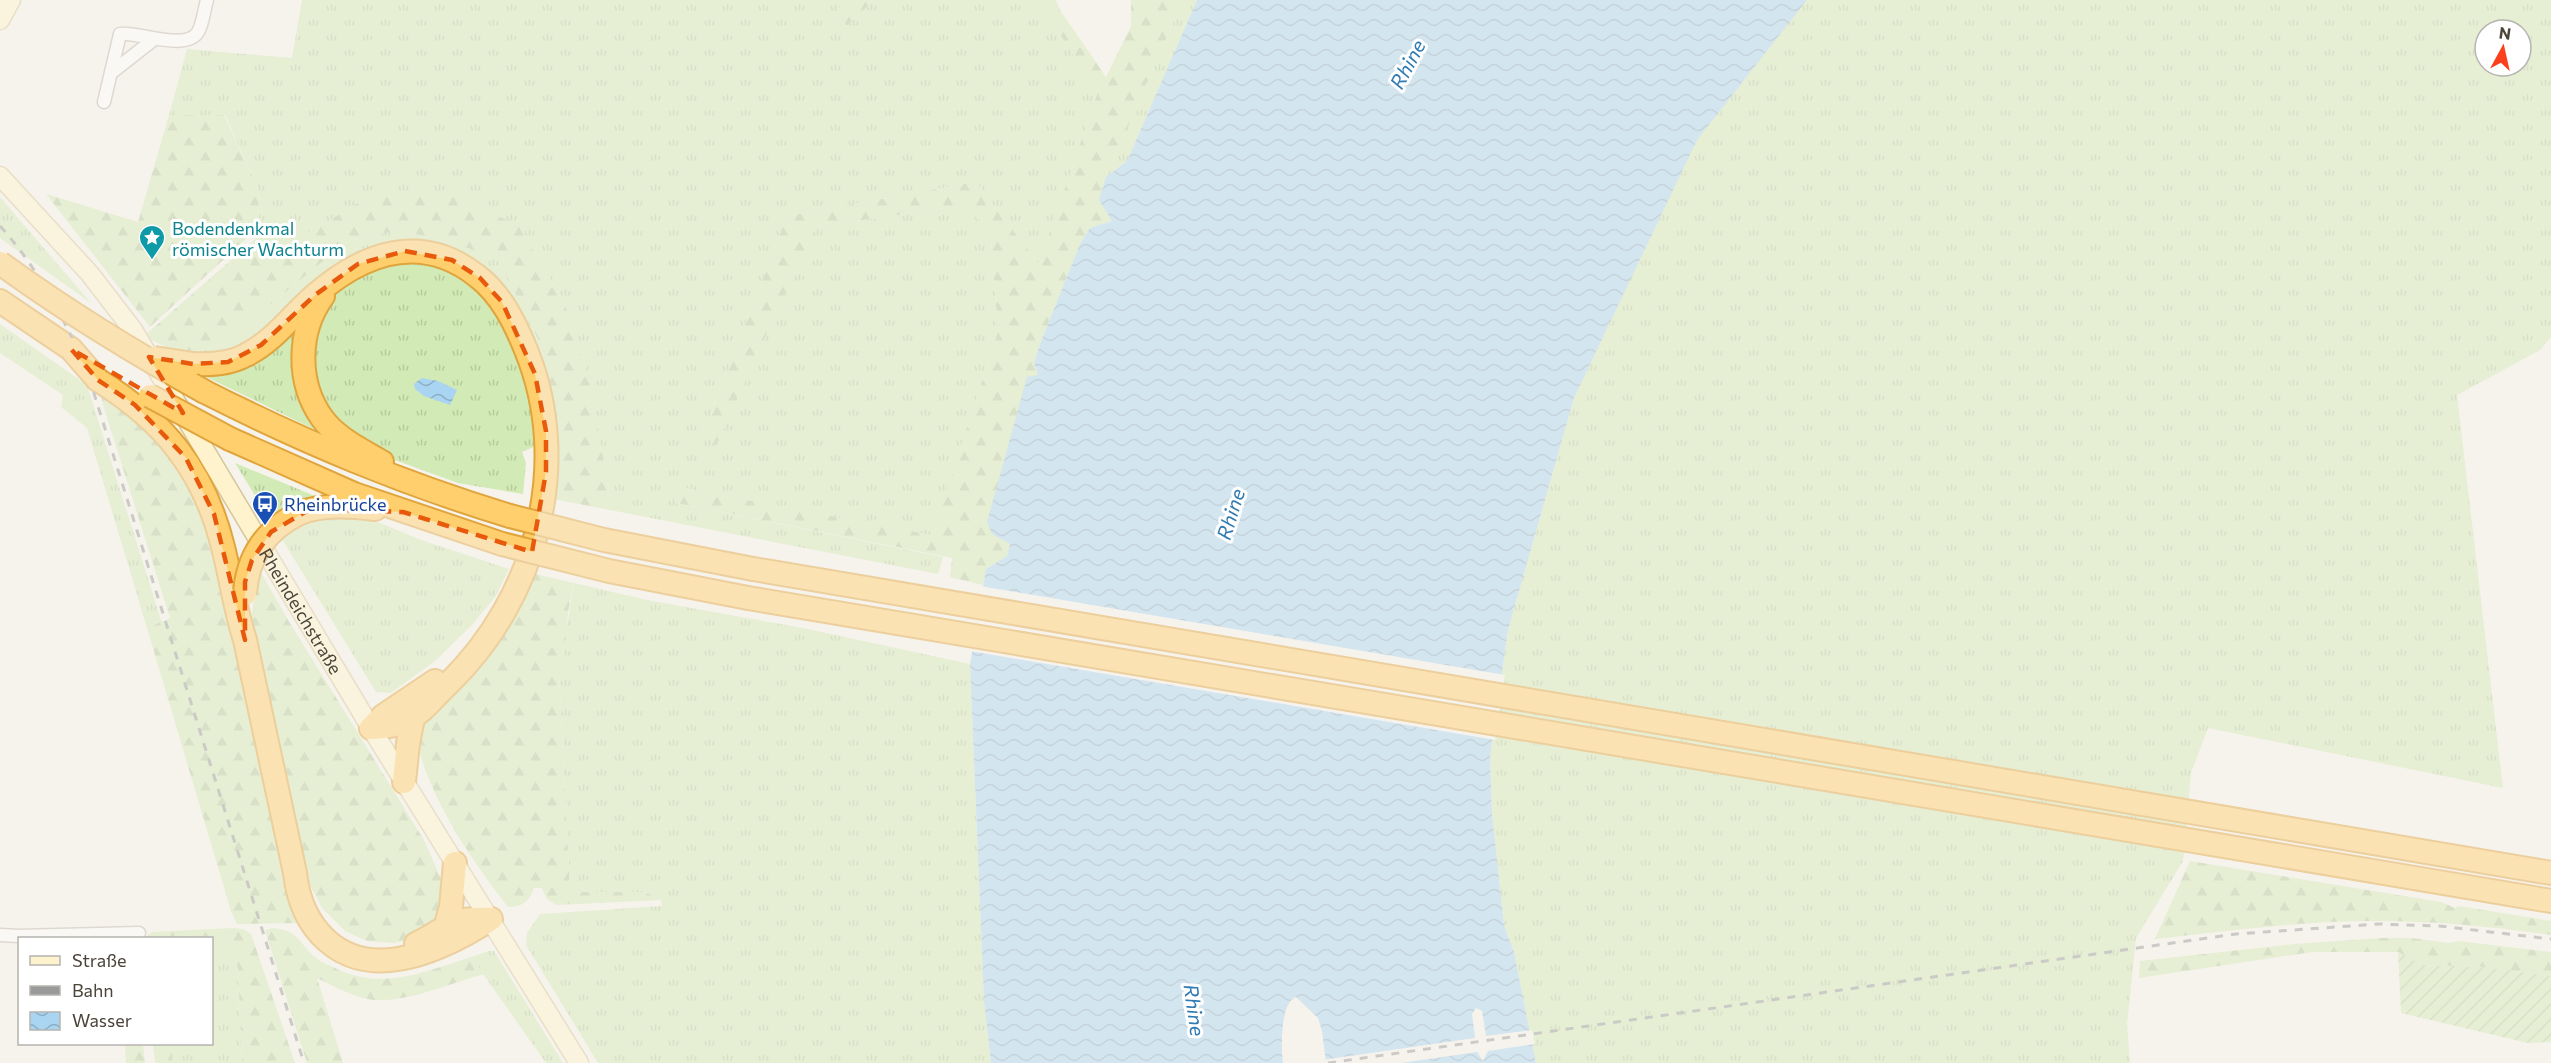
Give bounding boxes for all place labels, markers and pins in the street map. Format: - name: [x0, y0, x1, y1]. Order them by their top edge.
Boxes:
- place label: Bodendenkmal römischer Wachturm: [172, 217, 344, 260]
- place icon: Bodendenkmal römischer Wachturm: [137, 223, 167, 261]
- bus stop icon: Rheinbrücke: [250, 489, 280, 527]
- place label: Rheinbrücke: [284, 493, 386, 515]

